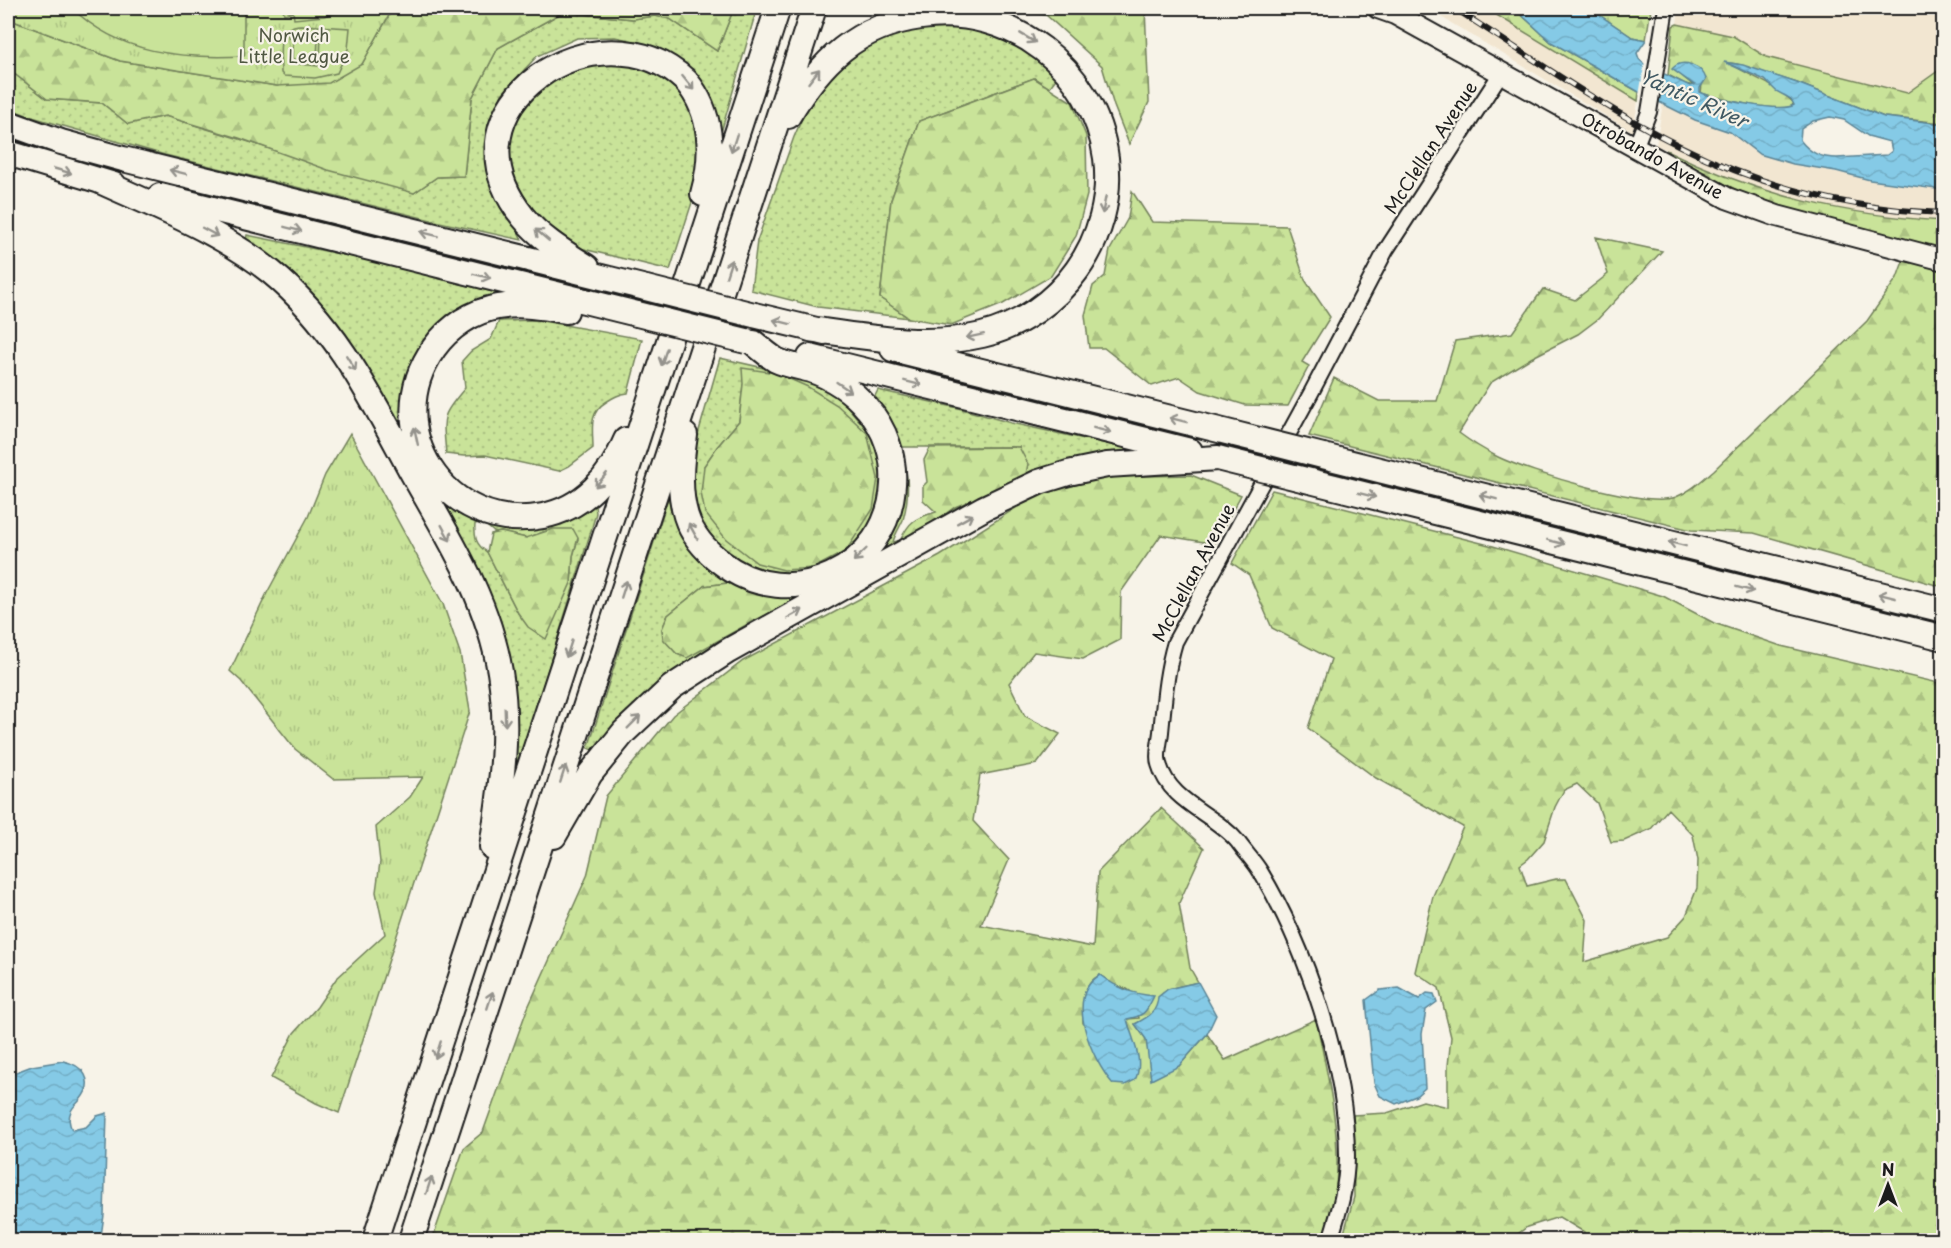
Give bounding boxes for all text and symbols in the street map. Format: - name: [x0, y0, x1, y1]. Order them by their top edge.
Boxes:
- park label: Norwich Little League: [238, 21, 350, 69]
- one-way arrow: [1019, 32, 1036, 44]
- water label: Yantic River: [1636, 61, 1755, 136]
- one-way arrow: [808, 69, 821, 85]
- one-way arrow: [681, 75, 694, 91]
- street label: McClellan Avenue: [1377, 75, 1483, 219]
- street label: Otrobando Avenue: [1577, 104, 1729, 205]
- one-way arrow: [728, 133, 739, 152]
- one-way arrow: [53, 166, 72, 177]
- one-way arrow: [169, 166, 188, 178]
- one-way arrow: [1098, 195, 1109, 215]
- one-way arrow: [283, 223, 302, 235]
- one-way arrow: [201, 226, 218, 238]
- one-way arrow: [420, 228, 439, 240]
- one-way arrow: [535, 228, 550, 242]
- one-way arrow: [724, 259, 735, 278]
- one-way arrow: [472, 270, 491, 282]
- one-way arrow: [773, 315, 792, 327]
- one-way arrow: [966, 331, 986, 342]
- one-way arrow: [658, 347, 669, 366]
- one-way arrow: [346, 354, 358, 371]
- one-way arrow: [903, 377, 922, 389]
- one-way arrow: [835, 381, 851, 393]
- one-way arrow: [1169, 413, 1188, 425]
- one-way arrow: [1092, 424, 1111, 436]
- one-way arrow: [410, 427, 421, 446]
- one-way arrow: [595, 472, 608, 488]
- one-way arrow: [1357, 490, 1376, 502]
- one-way arrow: [1479, 490, 1498, 502]
- street label: McClellan Avenue: [1145, 498, 1241, 646]
- one-way arrow: [956, 513, 973, 525]
- one-way arrow: [687, 523, 699, 540]
- one-way arrow: [441, 524, 452, 542]
- one-way arrow: [1546, 537, 1565, 549]
- one-way arrow: [1668, 537, 1687, 549]
- one-way arrow: [852, 548, 867, 563]
- one-way arrow: [619, 580, 630, 599]
- one-way arrow: [1735, 583, 1754, 595]
- one-way arrow: [1878, 589, 1897, 601]
- one-way arrow: [786, 608, 803, 620]
- one-way arrow: [563, 639, 574, 658]
- one-way arrow: [499, 707, 510, 727]
- one-way arrow: [626, 714, 641, 729]
- one-way arrow: [558, 765, 569, 784]
- one-way arrow: [485, 991, 496, 1010]
- one-way arrow: [431, 1040, 442, 1059]
- north arrow: [1858, 1155, 1918, 1215]
- text: N: [1882, 1157, 1894, 1181]
- one-way arrow: [424, 1176, 435, 1195]

